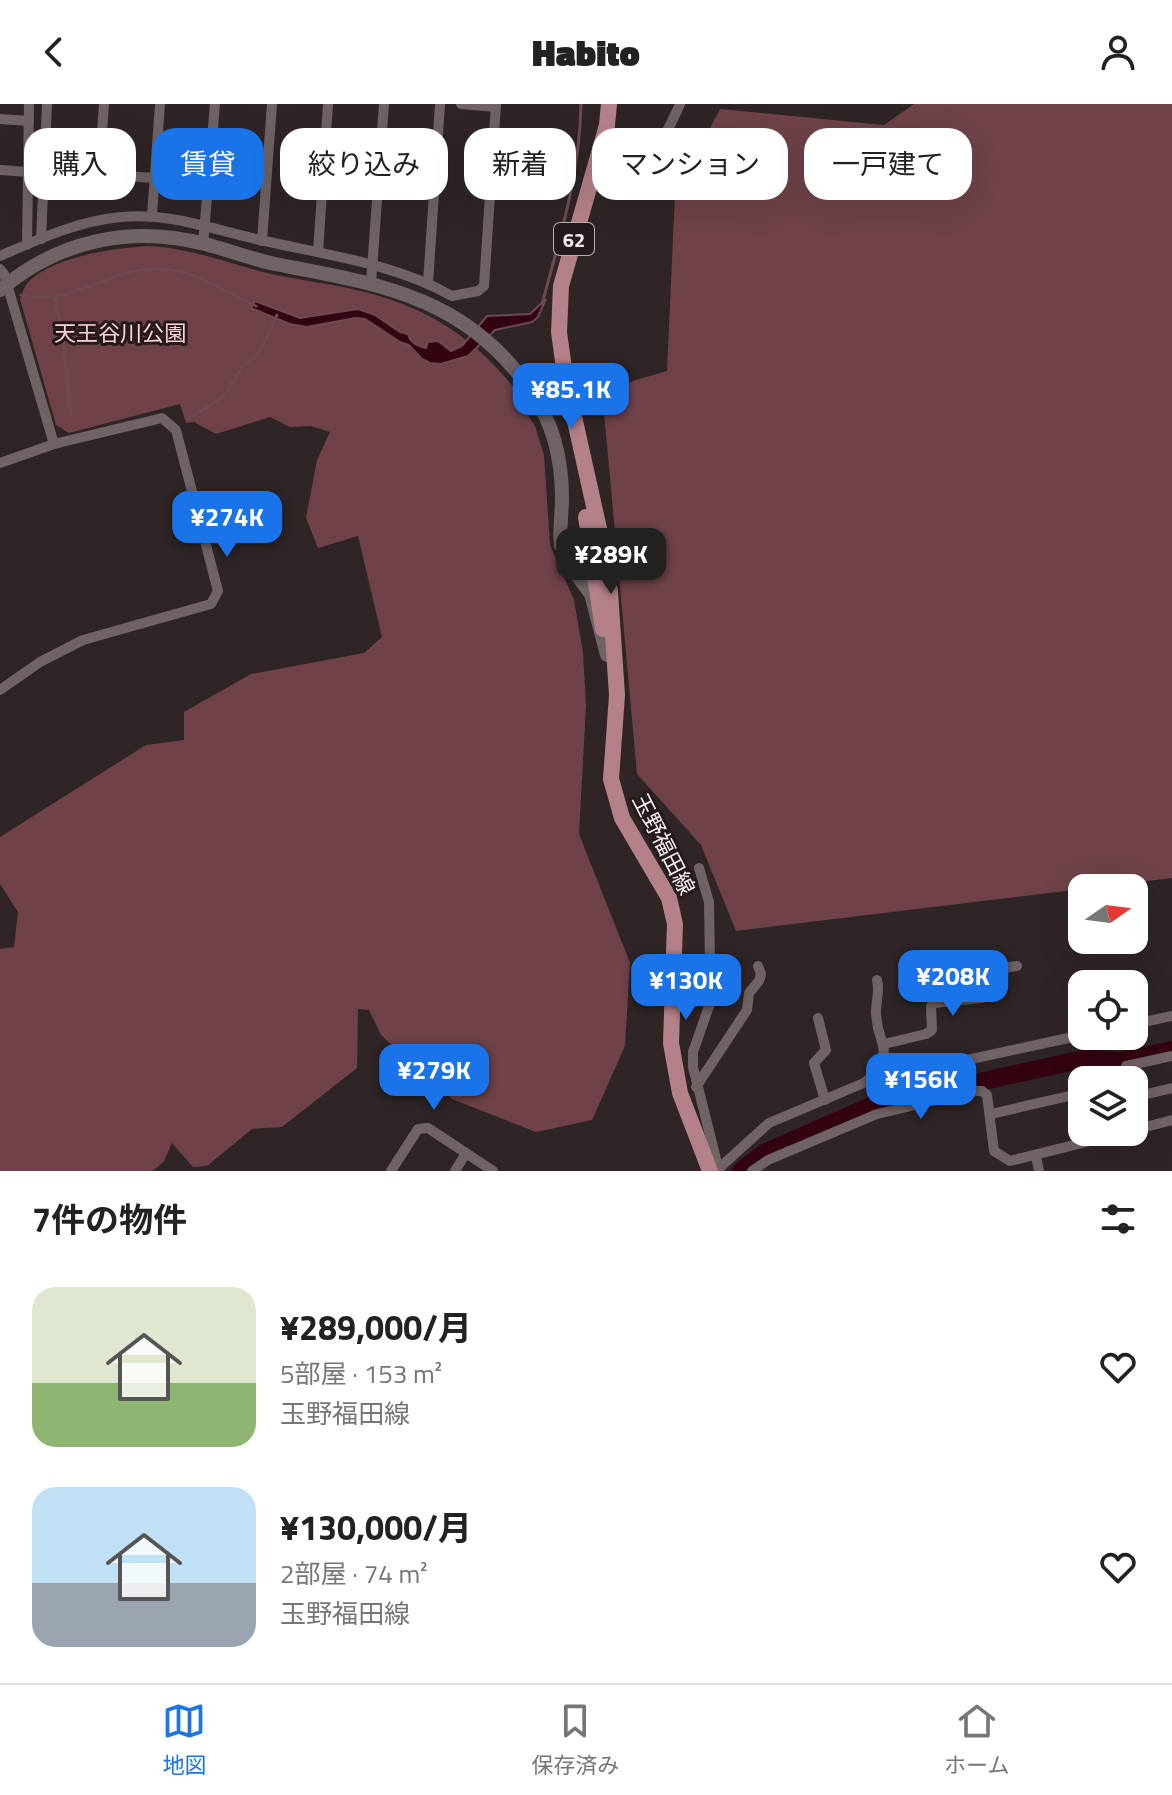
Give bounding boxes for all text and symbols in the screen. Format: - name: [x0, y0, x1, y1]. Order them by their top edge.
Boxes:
- text: Habito: [532, 25, 640, 80]
- icon: back: [32, 30, 76, 74]
- icon: person: [1096, 30, 1140, 74]
- chip: 購入: [24, 128, 136, 200]
- chip: 賃貸: [152, 128, 264, 200]
- chip: 絞り込み: [280, 128, 448, 200]
- chip: 新着: [464, 128, 576, 200]
- chip: マンション: [592, 128, 788, 200]
- chip: 一戸建て: [804, 128, 972, 200]
- road number: 62: [554, 223, 594, 255]
- park label: 天王谷川公園: [54, 316, 186, 350]
- pin: ¥85.1K: [506, 363, 636, 431]
- text: ¥85.1K: [531, 369, 611, 408]
- pin: ¥274K: [171, 491, 283, 559]
- text: ¥274K: [190, 497, 264, 536]
- pin: ¥289K: [555, 528, 667, 596]
- text: ¥289K: [574, 534, 648, 573]
- street label: 玉野福田線: [624, 787, 704, 901]
- north arrow: [1068, 874, 1148, 954]
- map controls: [1068, 874, 1148, 1146]
- pin: ¥208K: [897, 950, 1009, 1018]
- pin: ¥130K: [630, 954, 742, 1022]
- text: ¥208K: [916, 956, 990, 995]
- text: ¥130K: [649, 960, 723, 999]
- button: locate: [1068, 970, 1148, 1050]
- pin: ¥279K: [378, 1044, 490, 1112]
- text: ¥279K: [397, 1050, 471, 1089]
- pin: ¥156K: [865, 1053, 977, 1121]
- text: ¥156K: [884, 1059, 958, 1098]
- button: layers: [1068, 1066, 1148, 1146]
- text: 7件の物件: [32, 1193, 187, 1245]
- icon: filters: [1096, 1197, 1140, 1241]
- text: ¥289,000/月: [280, 1301, 472, 1353]
- icon: home: [96, 1319, 192, 1415]
- icon: heart: [1096, 1345, 1140, 1389]
- text: 5部屋 · 153 m²: [280, 1354, 442, 1393]
- text: 玉野福田線: [280, 1394, 410, 1433]
- text: ¥130,000/月: [280, 1501, 472, 1553]
- icon: home: [96, 1519, 192, 1615]
- icon: heart: [1096, 1545, 1140, 1589]
- text: 2部屋 · 74 m²: [280, 1554, 428, 1593]
- text: 玉野福田線: [280, 1594, 410, 1633]
- tab: 地図: [162, 1699, 206, 1782]
- tab: 保存済み: [531, 1699, 619, 1782]
- tab: ホーム: [944, 1699, 1010, 1782]

